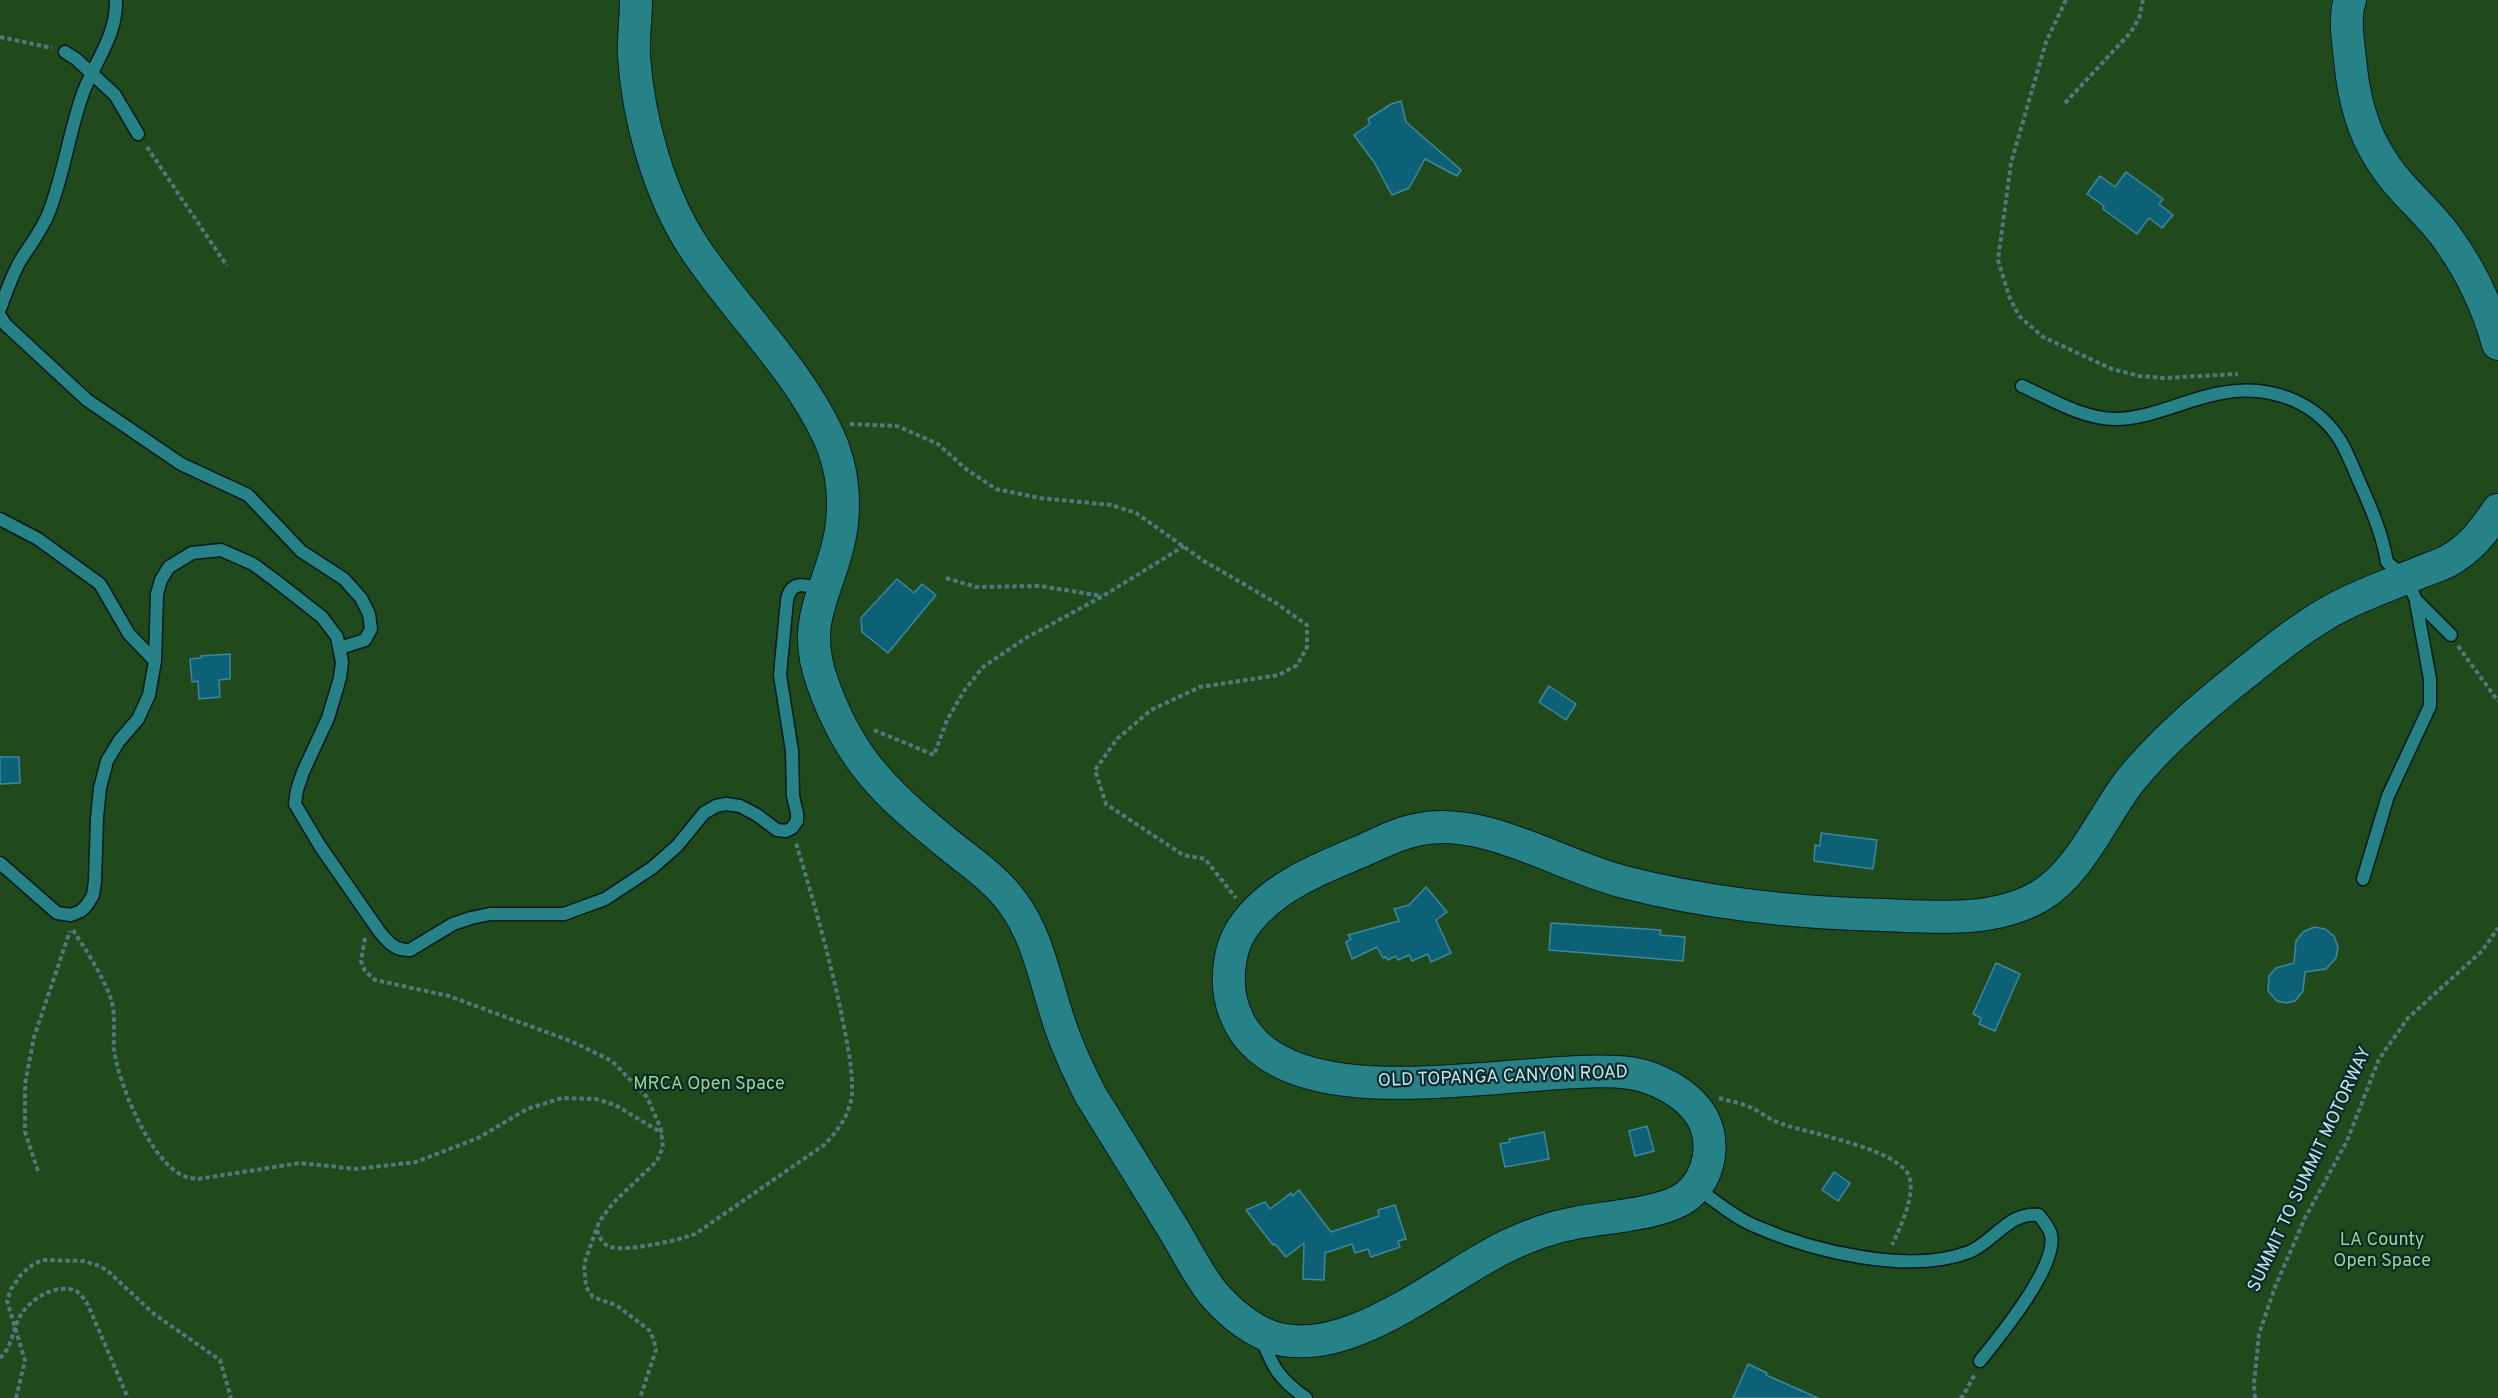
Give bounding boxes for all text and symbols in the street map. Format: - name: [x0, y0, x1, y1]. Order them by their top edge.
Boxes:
- street label: SUMMIT TO SUMMIT MOTORWAY: [2245, 1044, 2377, 1296]
- street label: OLD TOPANGA CANYON ROAD: [1378, 1063, 1628, 1093]
- park label: MRCA Open Space: [633, 1074, 785, 1096]
- park label: LA County Open Space: [2333, 1230, 2431, 1272]

